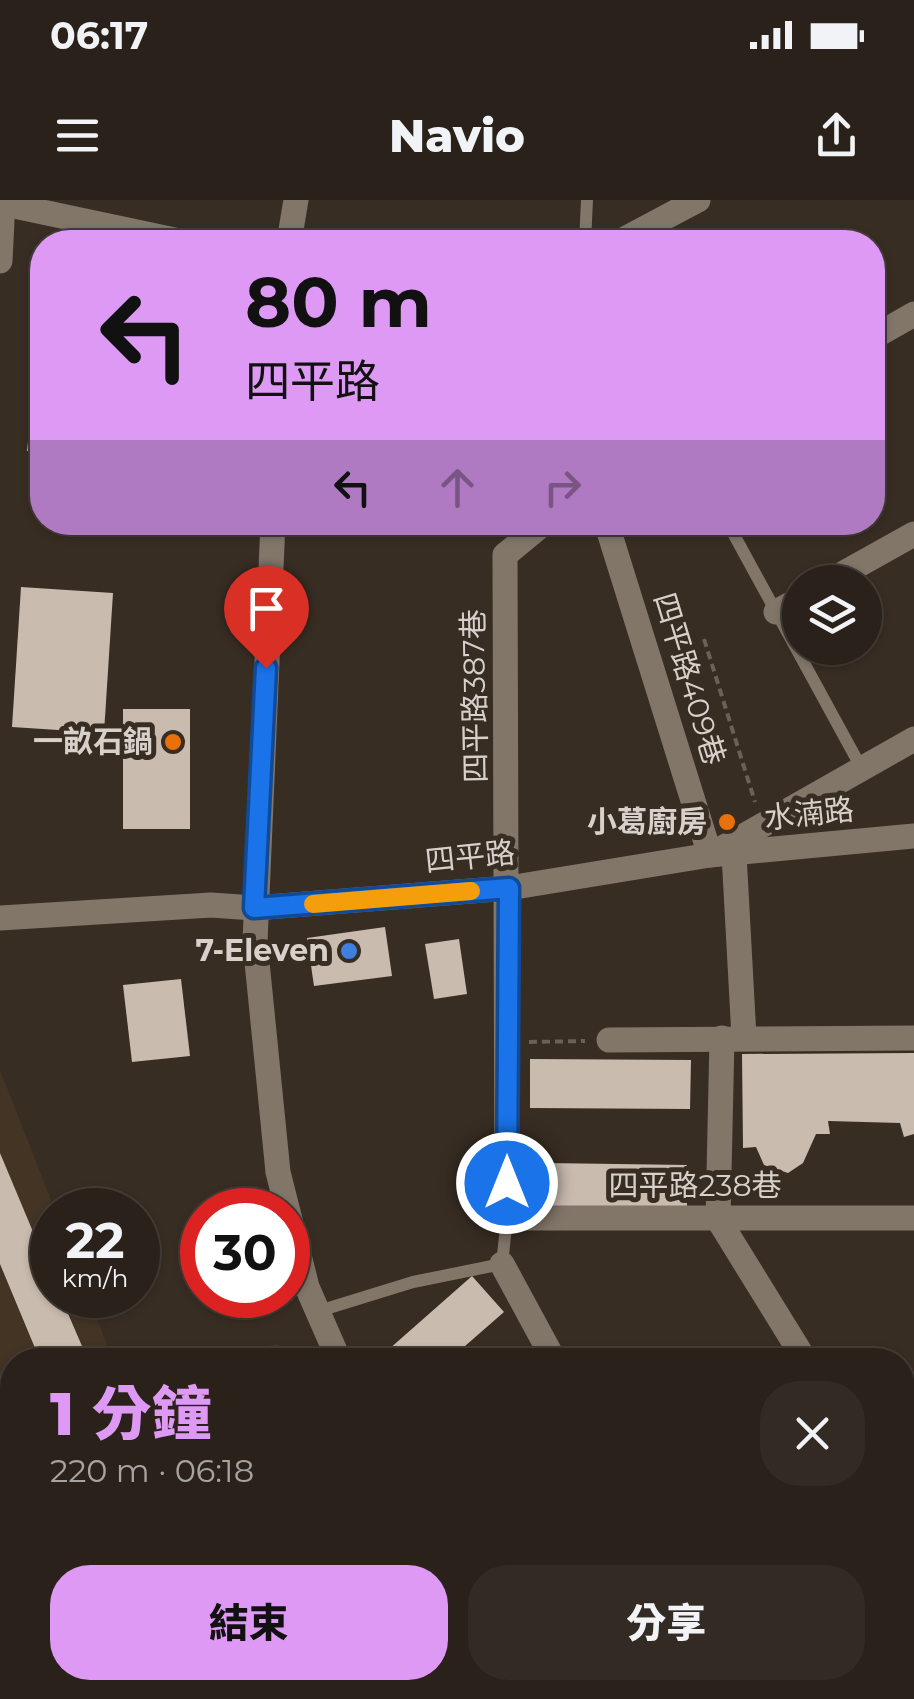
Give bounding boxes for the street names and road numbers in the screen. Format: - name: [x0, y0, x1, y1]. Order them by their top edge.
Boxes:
- street label: 四平路409巷: [646, 588, 733, 769]
- street label: 四平路387巷: [454, 609, 495, 783]
- street label: 水湳路: [762, 790, 856, 837]
- street label: 四平路: [423, 833, 517, 880]
- street label: 四平路238巷: [608, 1167, 782, 1204]

